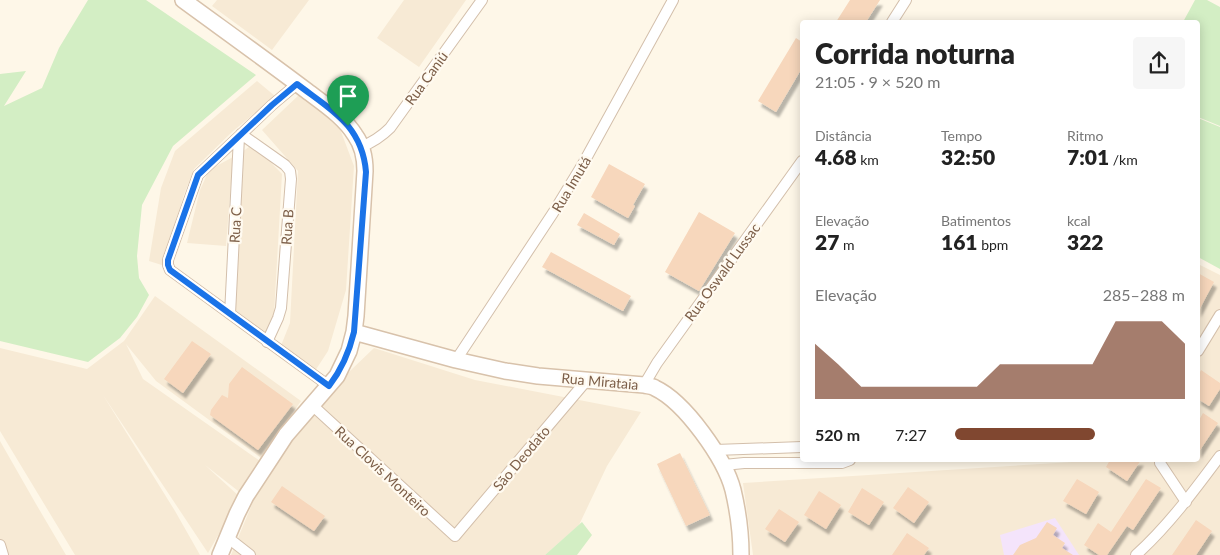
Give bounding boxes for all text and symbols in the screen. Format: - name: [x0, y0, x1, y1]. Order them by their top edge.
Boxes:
- text: Corrida noturna: [815, 36, 1015, 70]
- button: share: [1133, 37, 1185, 89]
- street label: Rua Caniú: [401, 48, 451, 108]
- text: 21:05 · 9 × 520 m: [815, 72, 940, 91]
- pin: [327, 75, 369, 126]
- icon: arrive: [334, 82, 362, 110]
- text: Distância: [815, 127, 872, 144]
- text: Tempo: [941, 127, 982, 144]
- text: Ritmo: [1067, 127, 1104, 144]
- text: 4.68: [815, 144, 857, 169]
- text: 32:50: [941, 144, 995, 169]
- text: 7:01: [1067, 144, 1109, 169]
- text: km: [857, 151, 879, 168]
- text: /km: [1109, 151, 1138, 168]
- street label: Rua Imutá: [548, 153, 594, 215]
- street label: Rua C: [226, 206, 244, 244]
- street label: Rua B: [277, 209, 297, 245]
- text: Elevação: [815, 212, 869, 229]
- text: Batimentos: [941, 212, 1011, 229]
- text: kcal: [1067, 212, 1091, 229]
- street label: Rua Oswald Lussac: [681, 219, 763, 324]
- text: 27: [815, 229, 839, 254]
- text: 161: [941, 229, 978, 254]
- text: 322: [1067, 229, 1104, 254]
- text: m: [839, 236, 854, 253]
- text: bpm: [978, 236, 1008, 253]
- text: Elevação: [815, 285, 877, 304]
- text: 285–288 m: [1103, 285, 1185, 304]
- street label: Rua Mirataia: [561, 369, 639, 393]
- street label: Rua Clovis Monteiro: [332, 422, 434, 520]
- street label: São Deodato: [489, 422, 553, 494]
- text: 520 m: [815, 425, 860, 444]
- text: 7:27: [895, 425, 927, 444]

